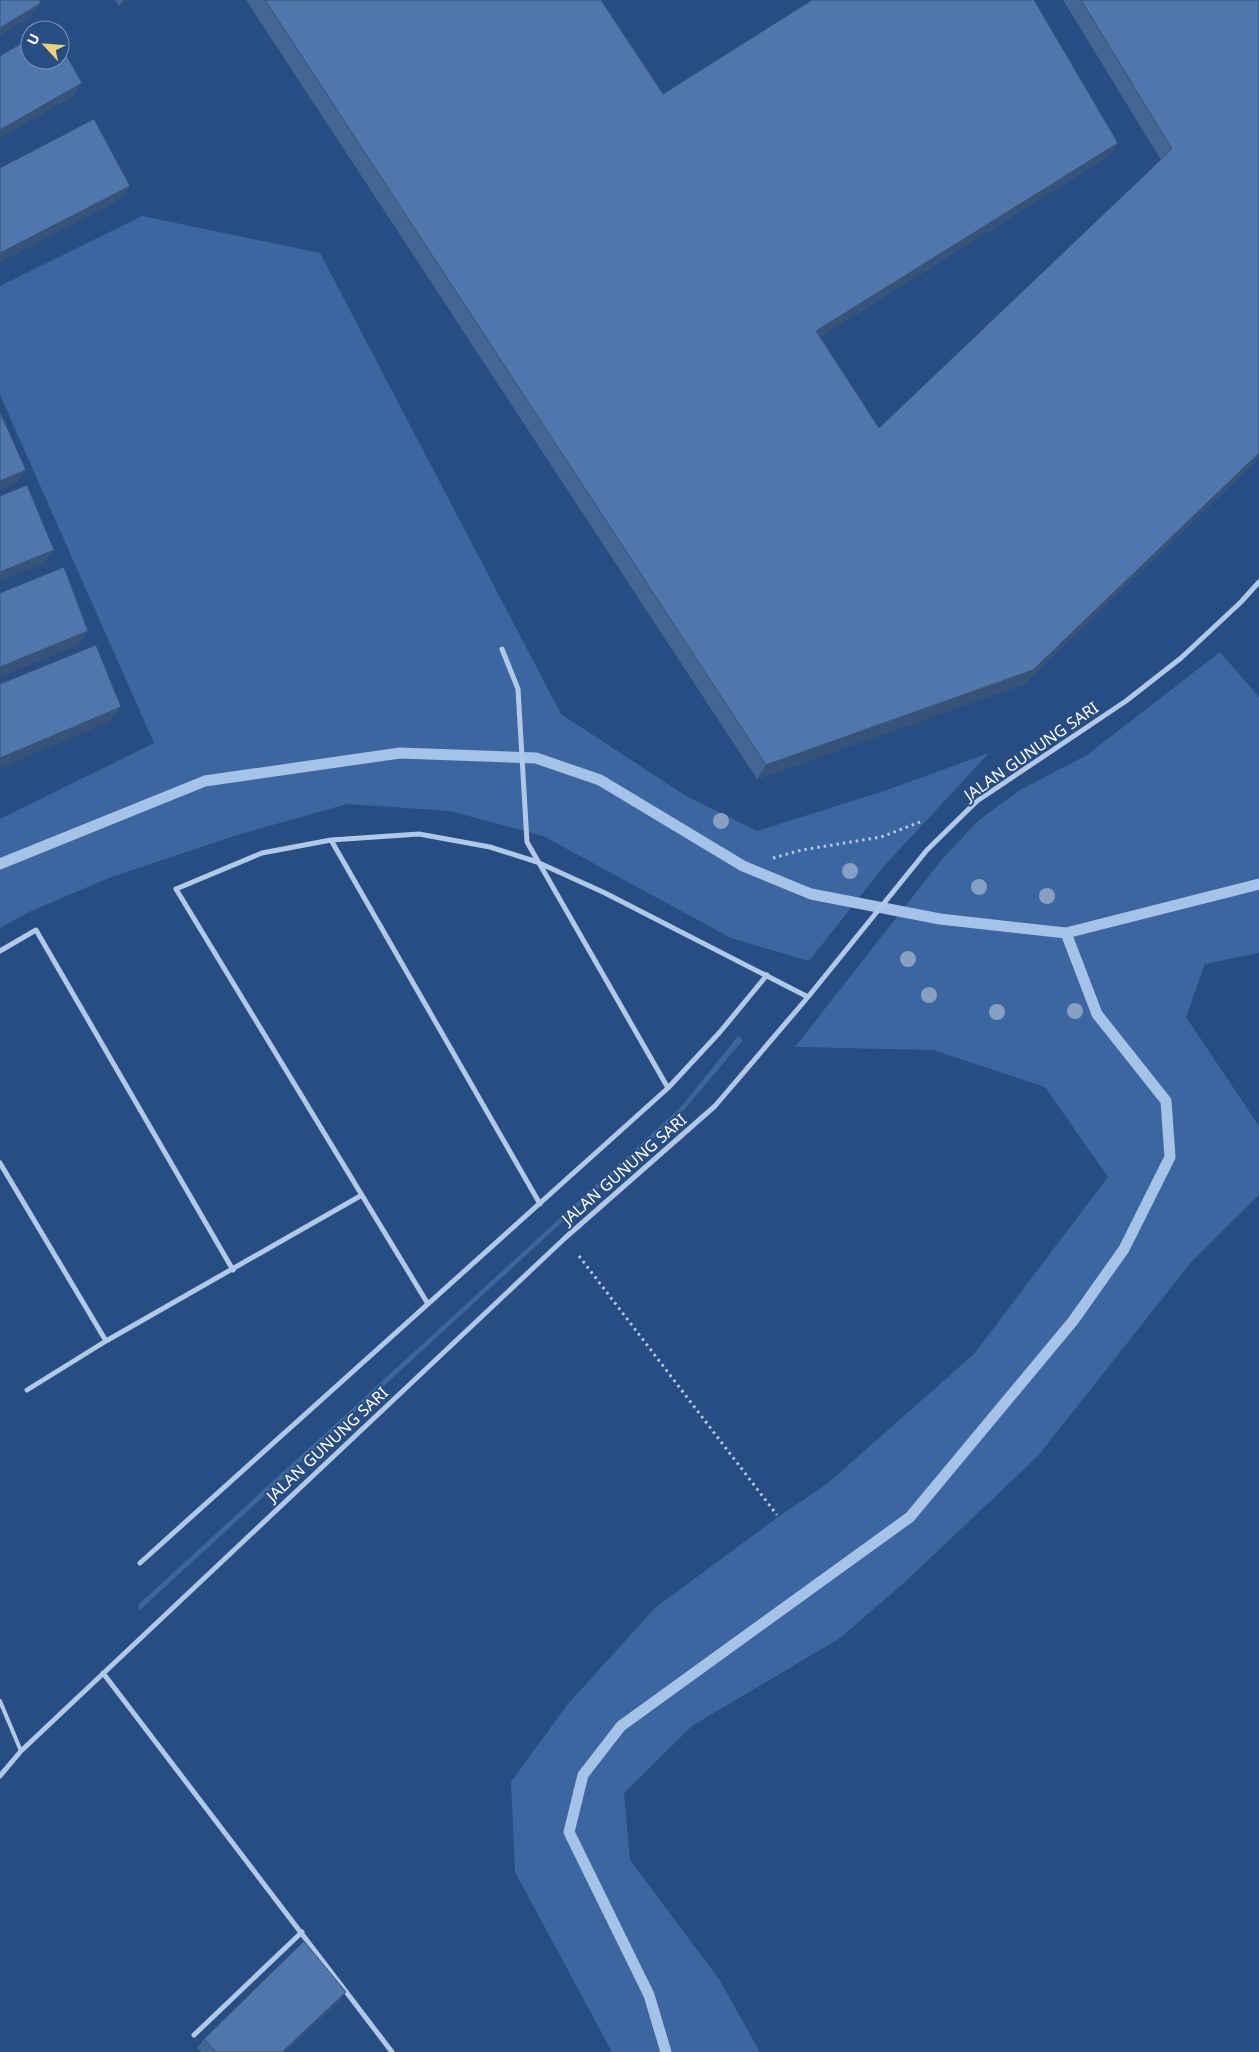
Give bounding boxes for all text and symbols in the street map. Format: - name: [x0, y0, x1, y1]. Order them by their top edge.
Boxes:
- north arrow: [20, 20, 70, 70]
- text: U: [22, 30, 44, 48]
- street label: JALAN GUNUNG SARI: [958, 696, 1102, 807]
- street label: JALAN GUNUNG SARI: [555, 1109, 691, 1231]
- street label: JALAN GUNUNG SARI: [260, 1382, 393, 1508]

